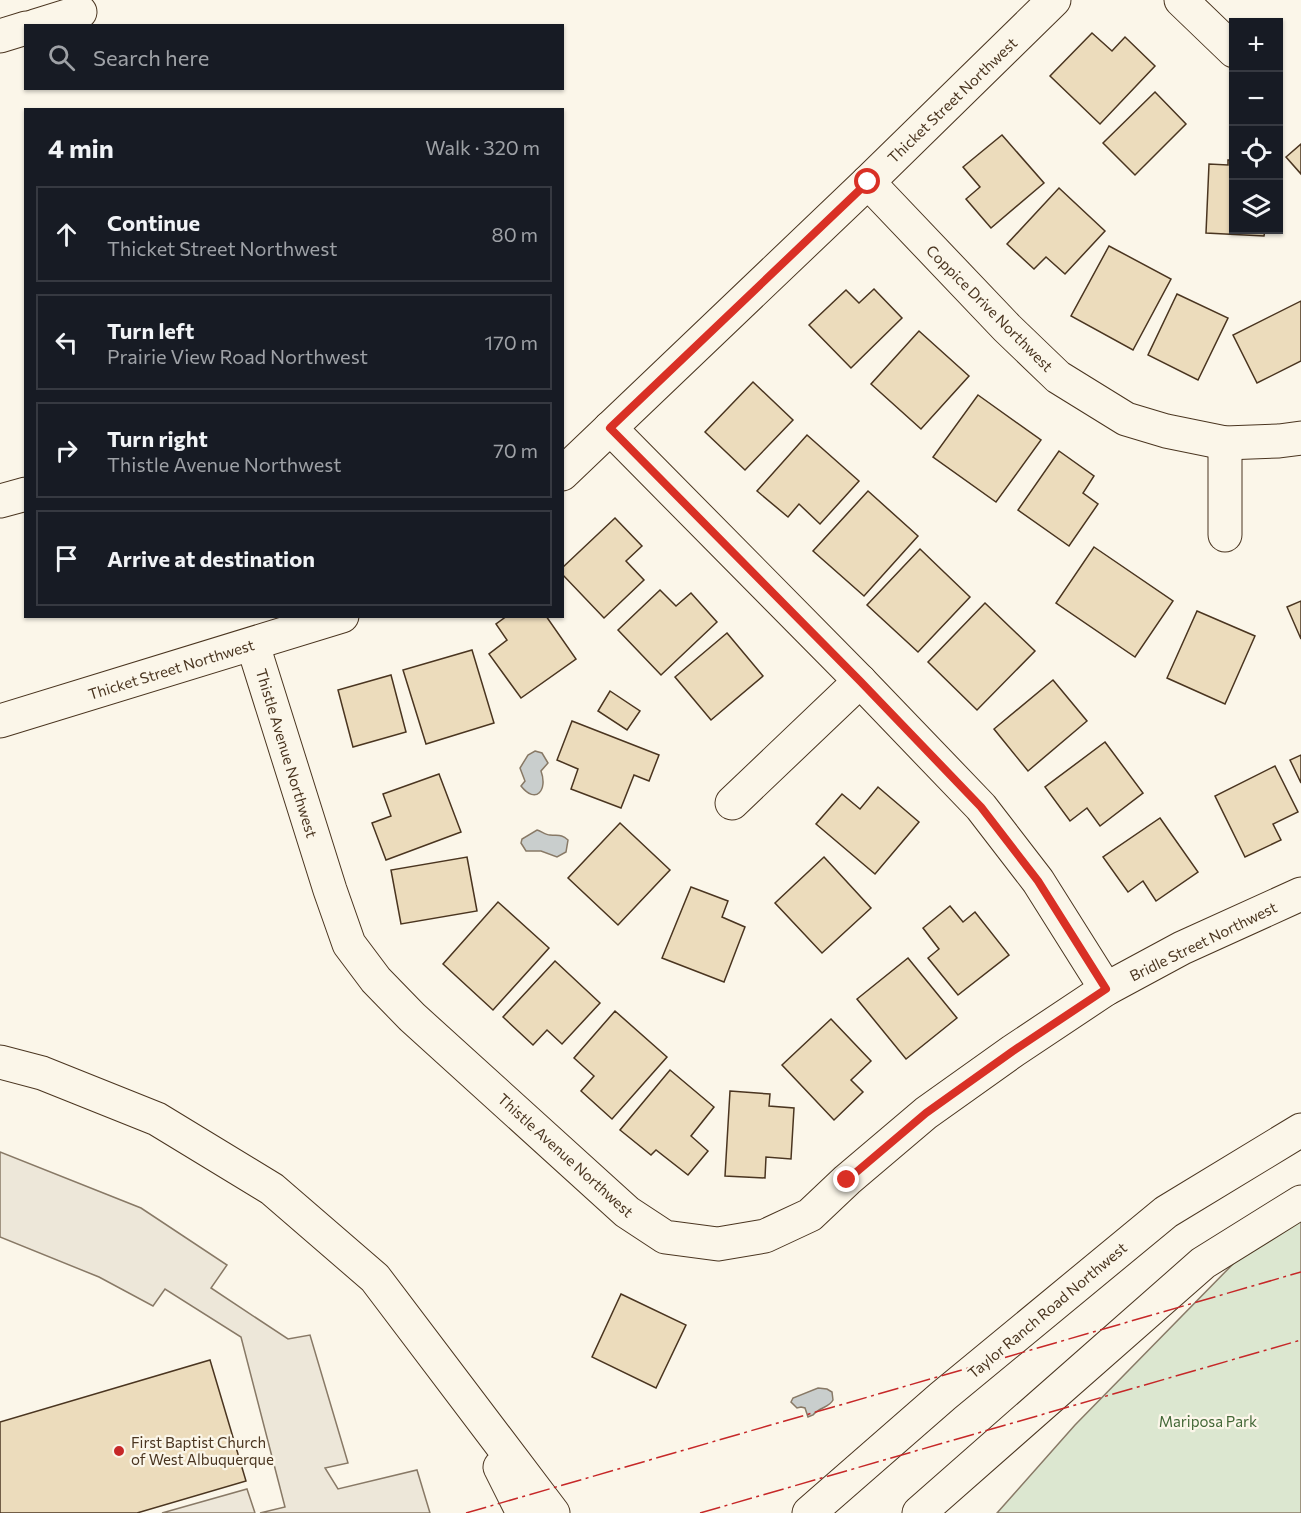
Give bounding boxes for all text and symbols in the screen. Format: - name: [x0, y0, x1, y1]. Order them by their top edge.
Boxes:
- map controls: [1229, 18, 1283, 234]
- button: +: [1229, 18, 1283, 72]
- search box: [24, 24, 564, 90]
- street label: Thicket Street Northwest: [884, 34, 1020, 166]
- icon: search: [45, 41, 78, 74]
- text: Search here: [93, 44, 209, 71]
- button: −: [1229, 72, 1283, 126]
- button: locate: [1229, 126, 1283, 180]
- text: 4 min: [48, 132, 114, 163]
- text: Walk · 320 m: [425, 135, 540, 159]
- route start: [854, 168, 880, 194]
- button: layers: [1229, 180, 1283, 234]
- text: Continue: [107, 209, 200, 236]
- icon: ahead: [50, 218, 83, 251]
- text: 80 m: [492, 222, 538, 246]
- text: Thicket Street Northwest: [107, 236, 337, 260]
- street label: Coppice Drive Northwest: [923, 241, 1057, 375]
- text: Turn left: [107, 317, 194, 344]
- icon: left: [50, 326, 83, 359]
- text: 170 m: [485, 330, 538, 354]
- text: Prairie View Road Northwest: [107, 344, 368, 368]
- text: Turn right: [107, 425, 208, 452]
- icon: right: [50, 434, 83, 467]
- text: 70 m: [493, 438, 538, 462]
- text: Thistle Avenue Northwest: [107, 452, 342, 476]
- icon: arrive: [50, 542, 83, 575]
- text: Arrive at destination: [107, 545, 315, 572]
- street label: Thicket Street Northwest: [86, 635, 256, 703]
- street label: Thistle Avenue Northwest: [253, 666, 321, 840]
- street label: Bridle Street Northwest: [1126, 898, 1280, 984]
- street label: Thistle Avenue Northwest: [495, 1089, 637, 1221]
- route end: [833, 1166, 859, 1192]
- street label: Taylor Ranch Road Northwest: [964, 1238, 1130, 1382]
- park label: Mariposa Park: [1159, 1412, 1257, 1430]
- place label: First Baptist Church of West Albuquerque: [131, 1433, 274, 1468]
- marker: First Baptist Church of West Albuquerque: [112, 1444, 126, 1458]

